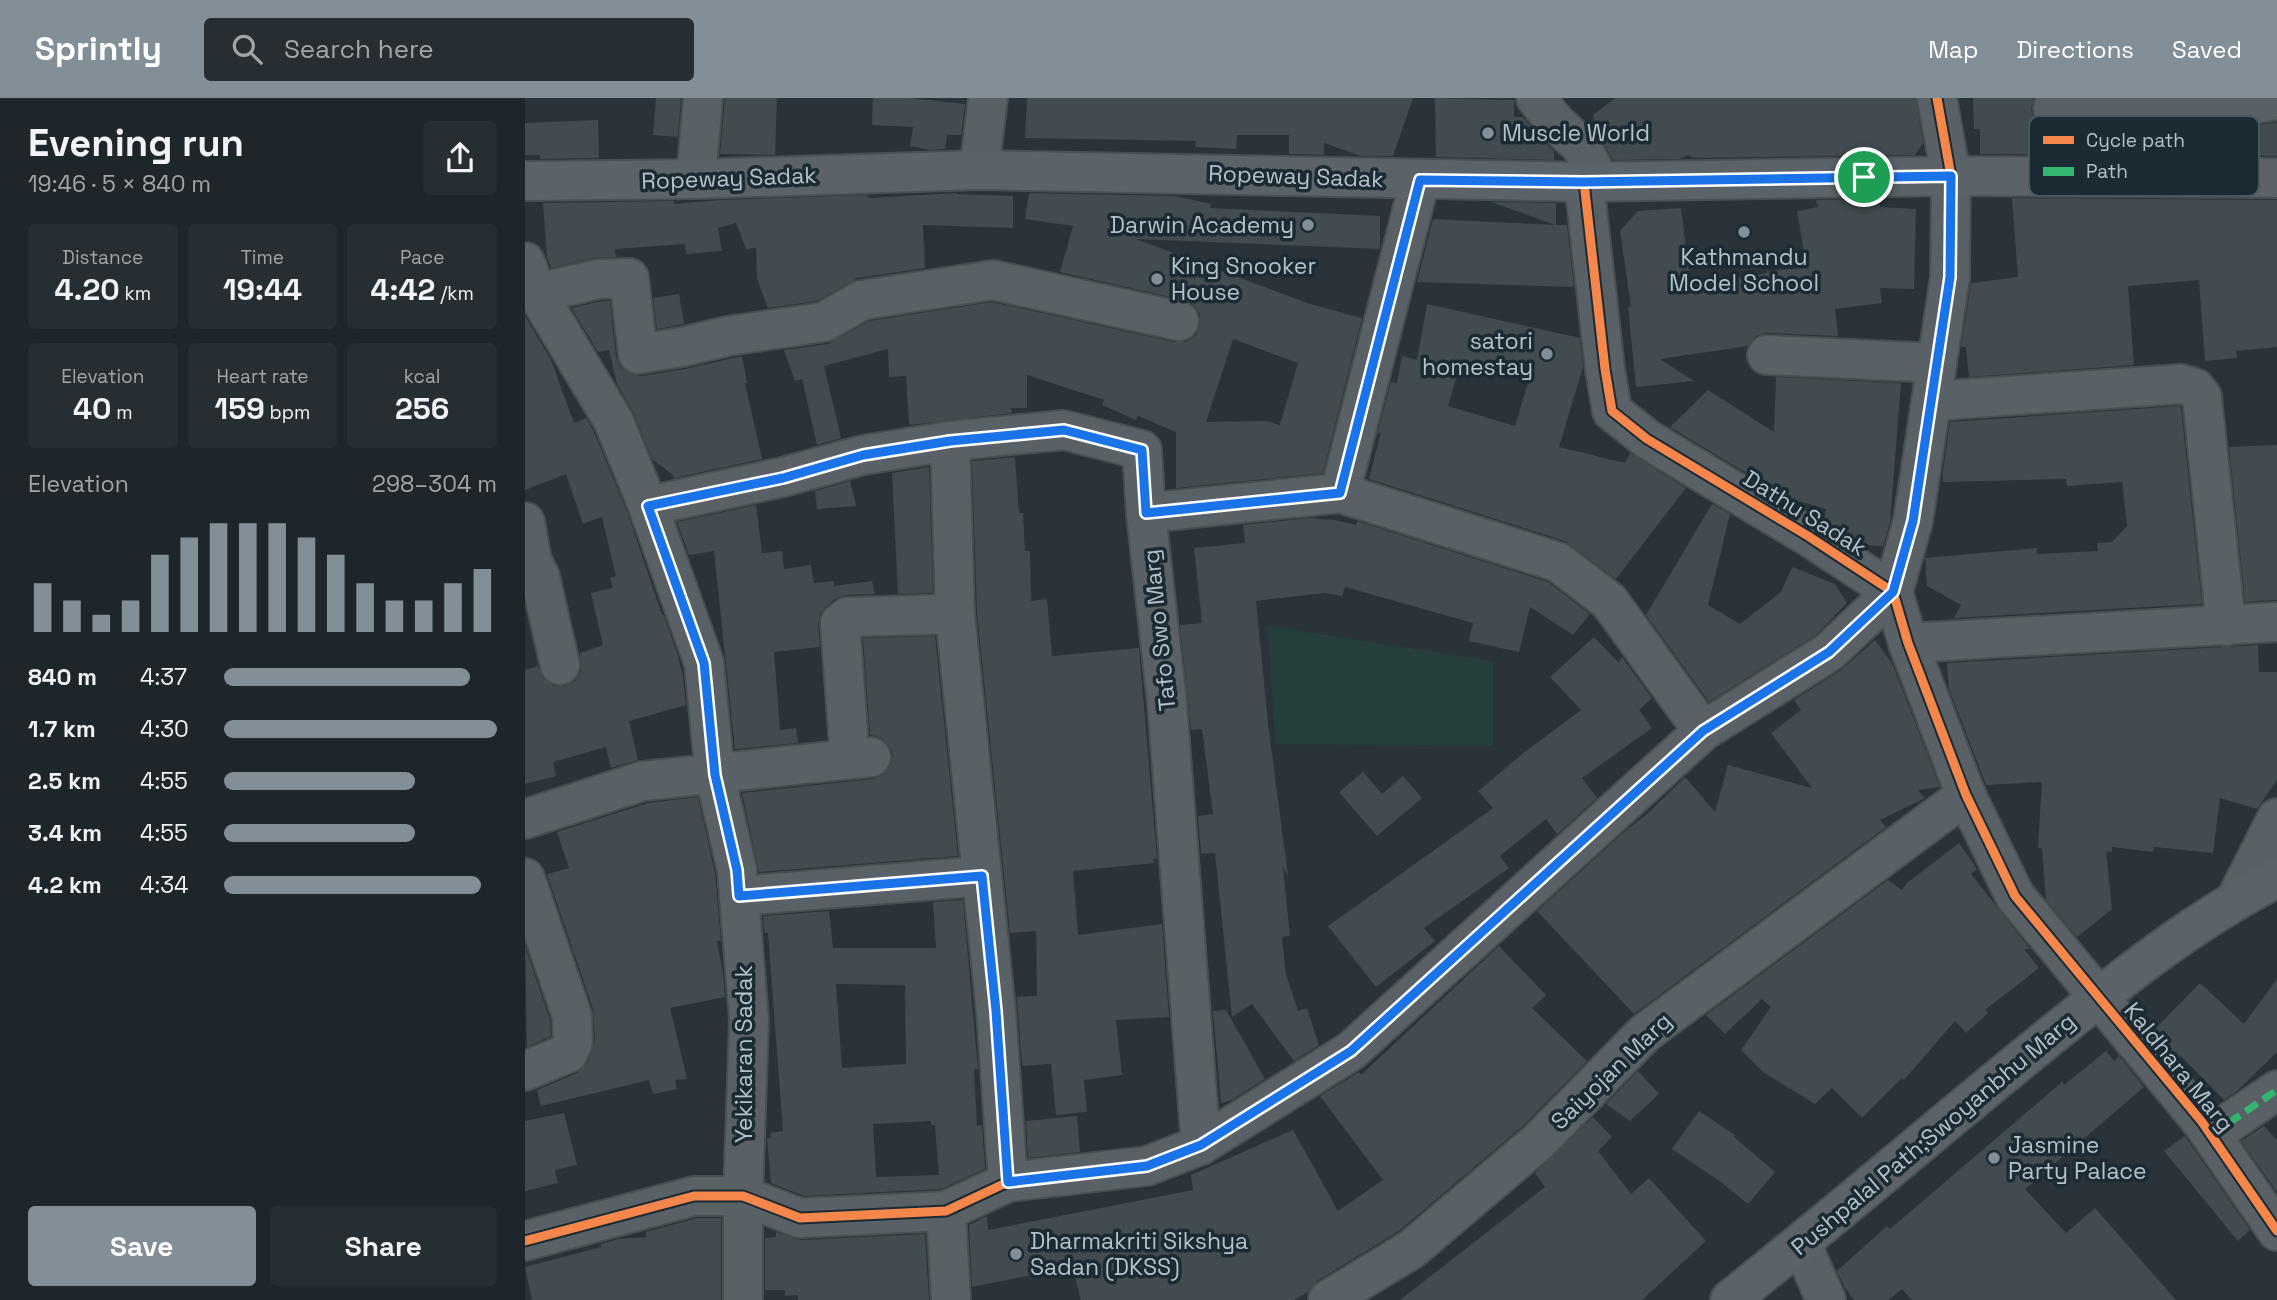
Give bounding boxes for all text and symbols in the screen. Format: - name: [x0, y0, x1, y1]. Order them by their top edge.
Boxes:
- search box: [204, 18, 694, 81]
- text: Sprintly: [35, 28, 162, 70]
- icon: search: [228, 30, 266, 68]
- text: Search here: [284, 32, 434, 66]
- text: Map: [1928, 34, 1978, 65]
- text: Directions: [2016, 34, 2134, 65]
- text: Saved: [2172, 34, 2242, 65]
- legend: [2029, 116, 2259, 196]
- place label: Muscle World: [1502, 118, 1650, 148]
- text: Evening run: [28, 119, 244, 167]
- button: share: [423, 121, 497, 195]
- marker: Muscle World: [1480, 125, 1496, 141]
- text: Cycle path: [2086, 128, 2185, 153]
- pin: [1834, 147, 1894, 207]
- street label: Ropeway Sadak: [1208, 158, 1384, 194]
- icon: arrive: [1845, 158, 1883, 196]
- text: Path: [2086, 159, 2128, 184]
- street label: Ropeway Sadak: [641, 160, 817, 196]
- text: 19:46 · 5 × 840 m: [28, 169, 211, 199]
- place label: Darwin Academy: [1110, 210, 1294, 240]
- marker: Darwin Academy: [1300, 217, 1316, 233]
- marker: Kathmandu Model School: [1736, 224, 1752, 240]
- place label: Kathmandu Model School: [1669, 242, 1819, 298]
- text: Distance: [62, 245, 143, 270]
- text: Time: [241, 245, 284, 270]
- text: Pace: [400, 245, 444, 270]
- place label: King Snooker House: [1171, 251, 1316, 307]
- text: 4.20: [54, 270, 120, 309]
- text: 19:44: [223, 270, 302, 309]
- text: 4:42: [370, 270, 435, 309]
- marker: King Snooker House: [1149, 271, 1165, 287]
- text: km: [120, 281, 151, 306]
- text: /km: [435, 281, 474, 306]
- place label: satori homestay: [1422, 326, 1533, 382]
- marker: satori homestay: [1539, 346, 1555, 362]
- text: Elevation: [61, 364, 144, 389]
- text: Heart rate: [216, 364, 309, 389]
- text: kcal: [404, 364, 441, 389]
- text: 40: [73, 389, 111, 428]
- text: 159: [215, 389, 265, 428]
- text: 256: [395, 389, 449, 428]
- text: m: [111, 400, 133, 425]
- text: bpm: [265, 400, 310, 425]
- street label: Dathu Sadak: [1738, 463, 1872, 563]
- text: Elevation: [28, 469, 129, 499]
- text: 298–304 m: [372, 469, 497, 499]
- street label: Tafo Swo Marg: [1136, 548, 1182, 712]
- text: 840 m: [28, 662, 97, 692]
- text: 4:37: [140, 662, 187, 692]
- text: 1.7 km: [28, 714, 96, 744]
- text: 4:30: [140, 714, 189, 744]
- text: 2.5 km: [28, 766, 101, 796]
- text: 4:55: [140, 766, 188, 796]
- text: 3.4 km: [28, 818, 102, 848]
- text: 4:55: [140, 818, 188, 848]
- text: 4.2 km: [28, 870, 102, 900]
- text: 4:34: [140, 870, 188, 900]
- street label: Yekikaran Sadak: [729, 965, 759, 1143]
- street label: Kaldhara Marg: [2117, 996, 2241, 1138]
- street label: Saiyojan Marg: [1544, 1006, 1678, 1136]
- street label: Pushpalal Path;Swoyanbhu Marg: [1785, 1006, 2081, 1262]
- place label: Jasmine Party Palace: [2008, 1130, 2147, 1186]
- marker: Jasmine Party Palace: [1986, 1150, 2002, 1166]
- button: Save: [28, 1206, 256, 1286]
- button: Share: [270, 1206, 497, 1286]
- place label: Dharmakriti Sikshya Sadan (DKSS): [1030, 1226, 1248, 1282]
- marker: Dharmakriti Sikshya Sadan (DKSS): [1008, 1246, 1024, 1262]

